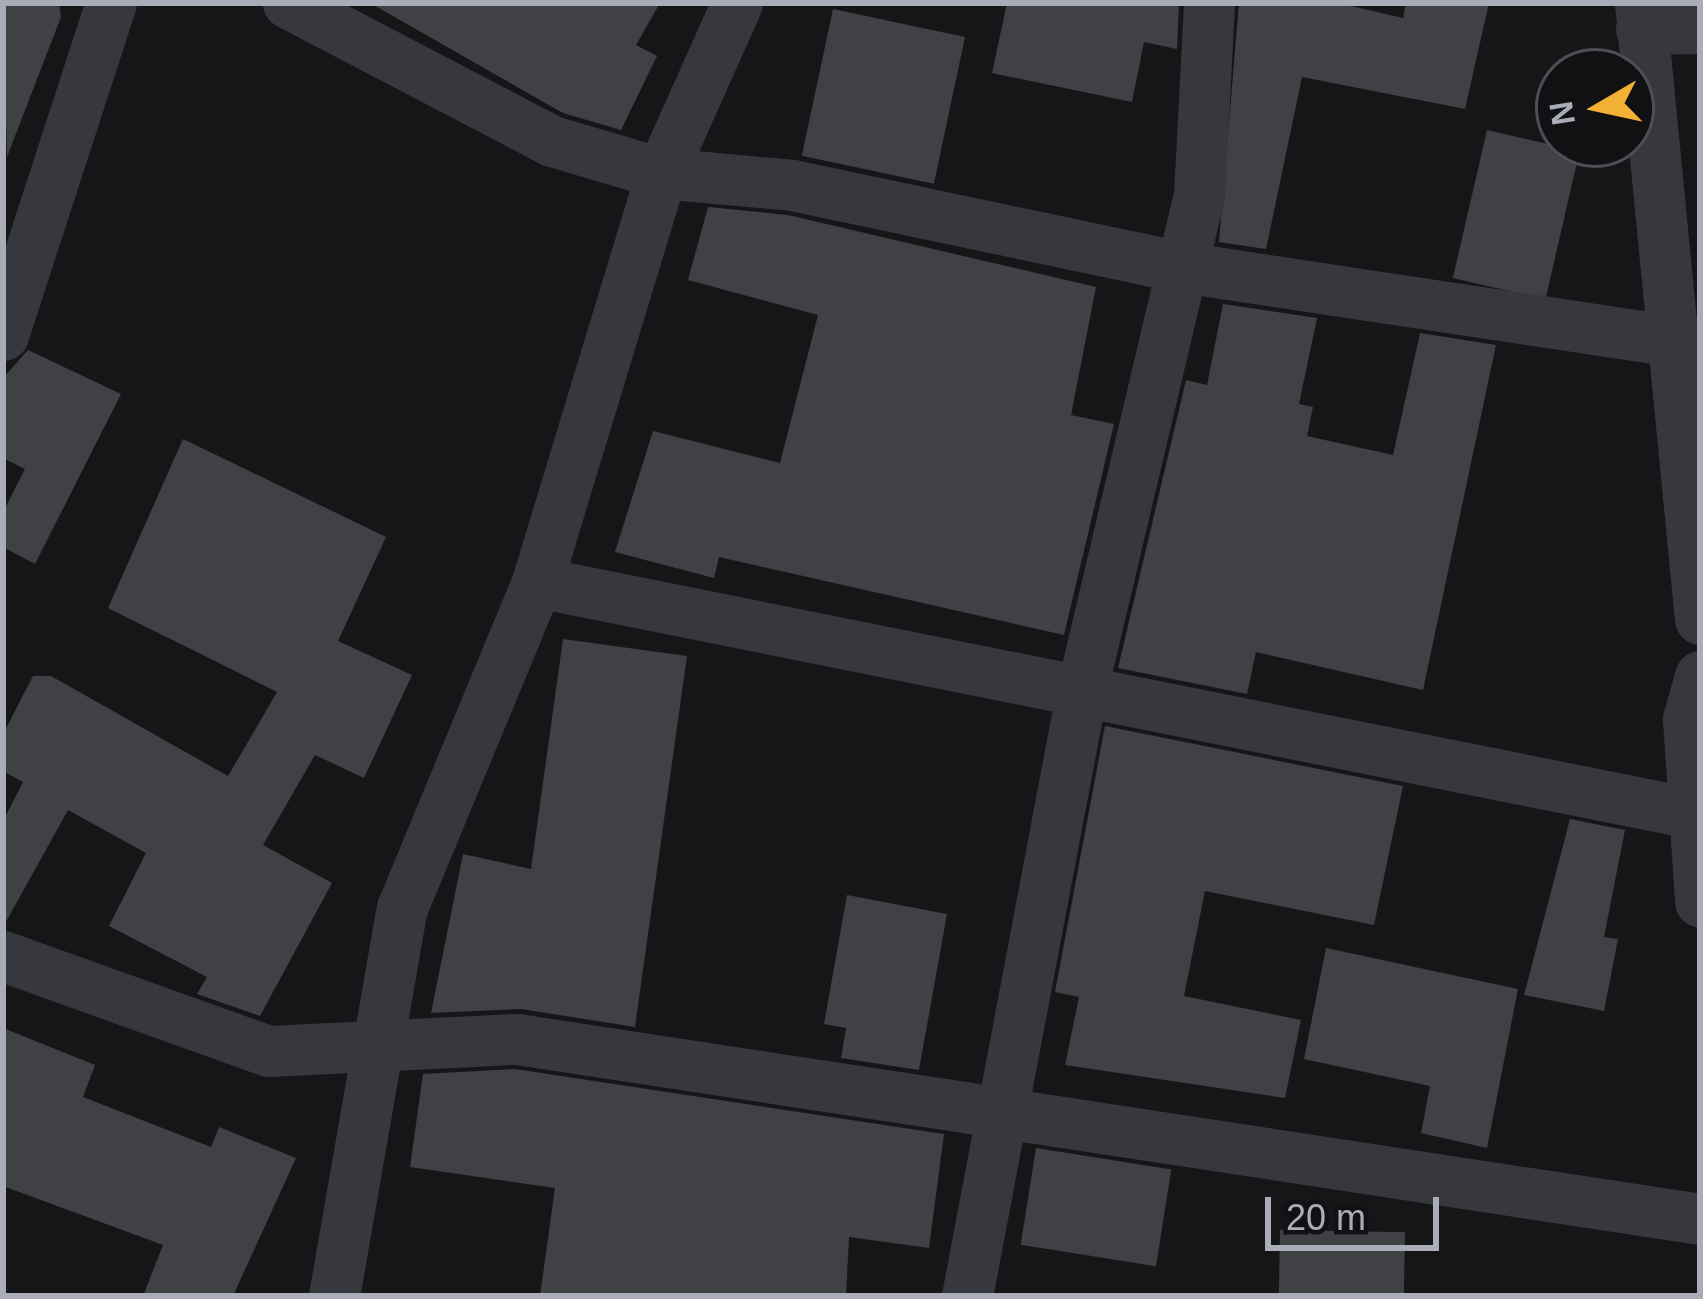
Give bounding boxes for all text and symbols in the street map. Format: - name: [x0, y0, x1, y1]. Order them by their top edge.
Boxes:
- north arrow: [1535, 48, 1655, 168]
- text: N: [1542, 99, 1582, 128]
- scale bar: [1271, 1173, 1445, 1247]
- text: 20 m: [1286, 1197, 1366, 1238]

